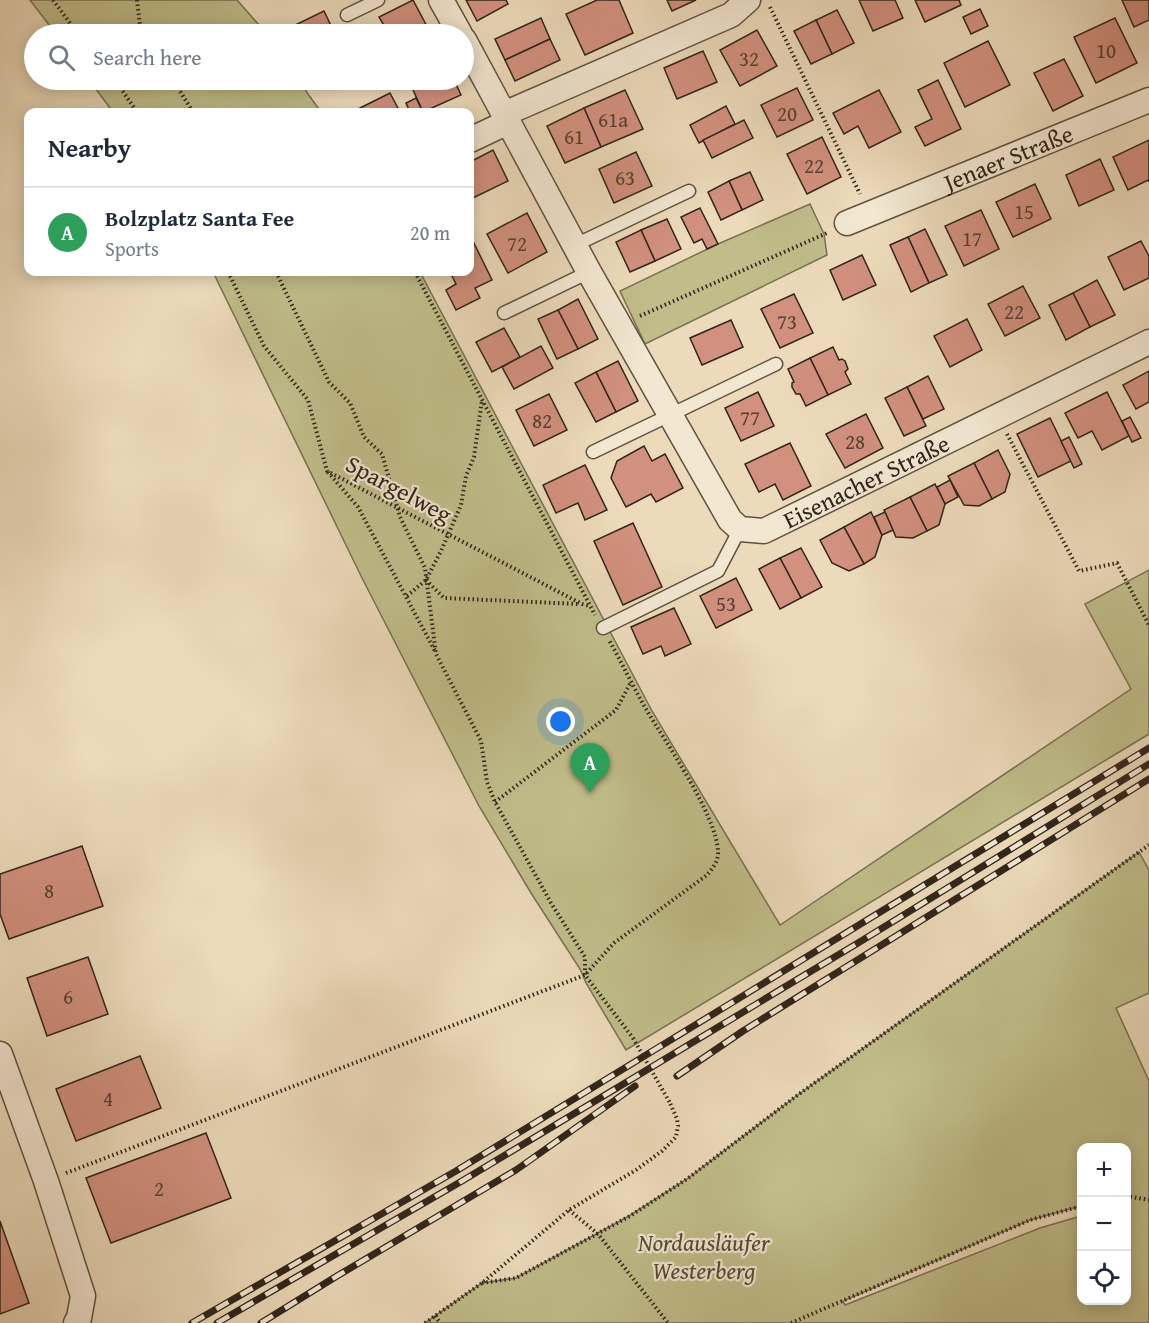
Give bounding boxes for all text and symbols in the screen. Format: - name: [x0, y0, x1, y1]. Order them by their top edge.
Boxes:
- search box: [24, 24, 474, 90]
- house number: 10: [1096, 35, 1116, 66]
- icon: search: [45, 41, 78, 74]
- text: Search here: [93, 41, 202, 73]
- house number: 32: [739, 43, 759, 74]
- house number: 20: [777, 98, 797, 129]
- house number: 61a: [598, 104, 628, 135]
- street label: Jenaer Straße: [935, 115, 1078, 200]
- house number: 61: [564, 121, 584, 152]
- text: Nearby: [48, 128, 131, 167]
- house number: 22: [804, 150, 824, 181]
- house number: 63: [615, 162, 635, 193]
- house number: 15: [1014, 196, 1034, 227]
- text: Bolzplatz Santa Fee: [105, 202, 294, 234]
- text: A: [61, 218, 74, 247]
- text: 20 m: [410, 218, 450, 247]
- house number: 17: [962, 223, 982, 254]
- house number: 72: [507, 228, 527, 259]
- text: Sports: [105, 234, 159, 263]
- house number: 22: [1004, 296, 1024, 327]
- house number: 73: [777, 306, 797, 337]
- house number: 77: [740, 402, 760, 433]
- house number: 82: [532, 405, 552, 436]
- street label: Eisenacher Straße: [777, 425, 955, 537]
- house number: 28: [845, 426, 865, 457]
- street label: Spargelweg: [340, 446, 458, 532]
- house number: 53: [716, 588, 736, 619]
- your location: [546, 707, 575, 736]
- pin: A: [570, 744, 610, 793]
- house number: 8: [44, 875, 54, 906]
- house number: 6: [63, 981, 73, 1012]
- house number: 4: [103, 1083, 113, 1114]
- map controls: [1077, 1143, 1131, 1305]
- button: +: [1077, 1143, 1131, 1197]
- house number: 2: [154, 1173, 164, 1204]
- button: −: [1077, 1197, 1131, 1251]
- park label: Nordausläufer Westerberg: [637, 1225, 771, 1288]
- button: locate: [1077, 1251, 1131, 1305]

